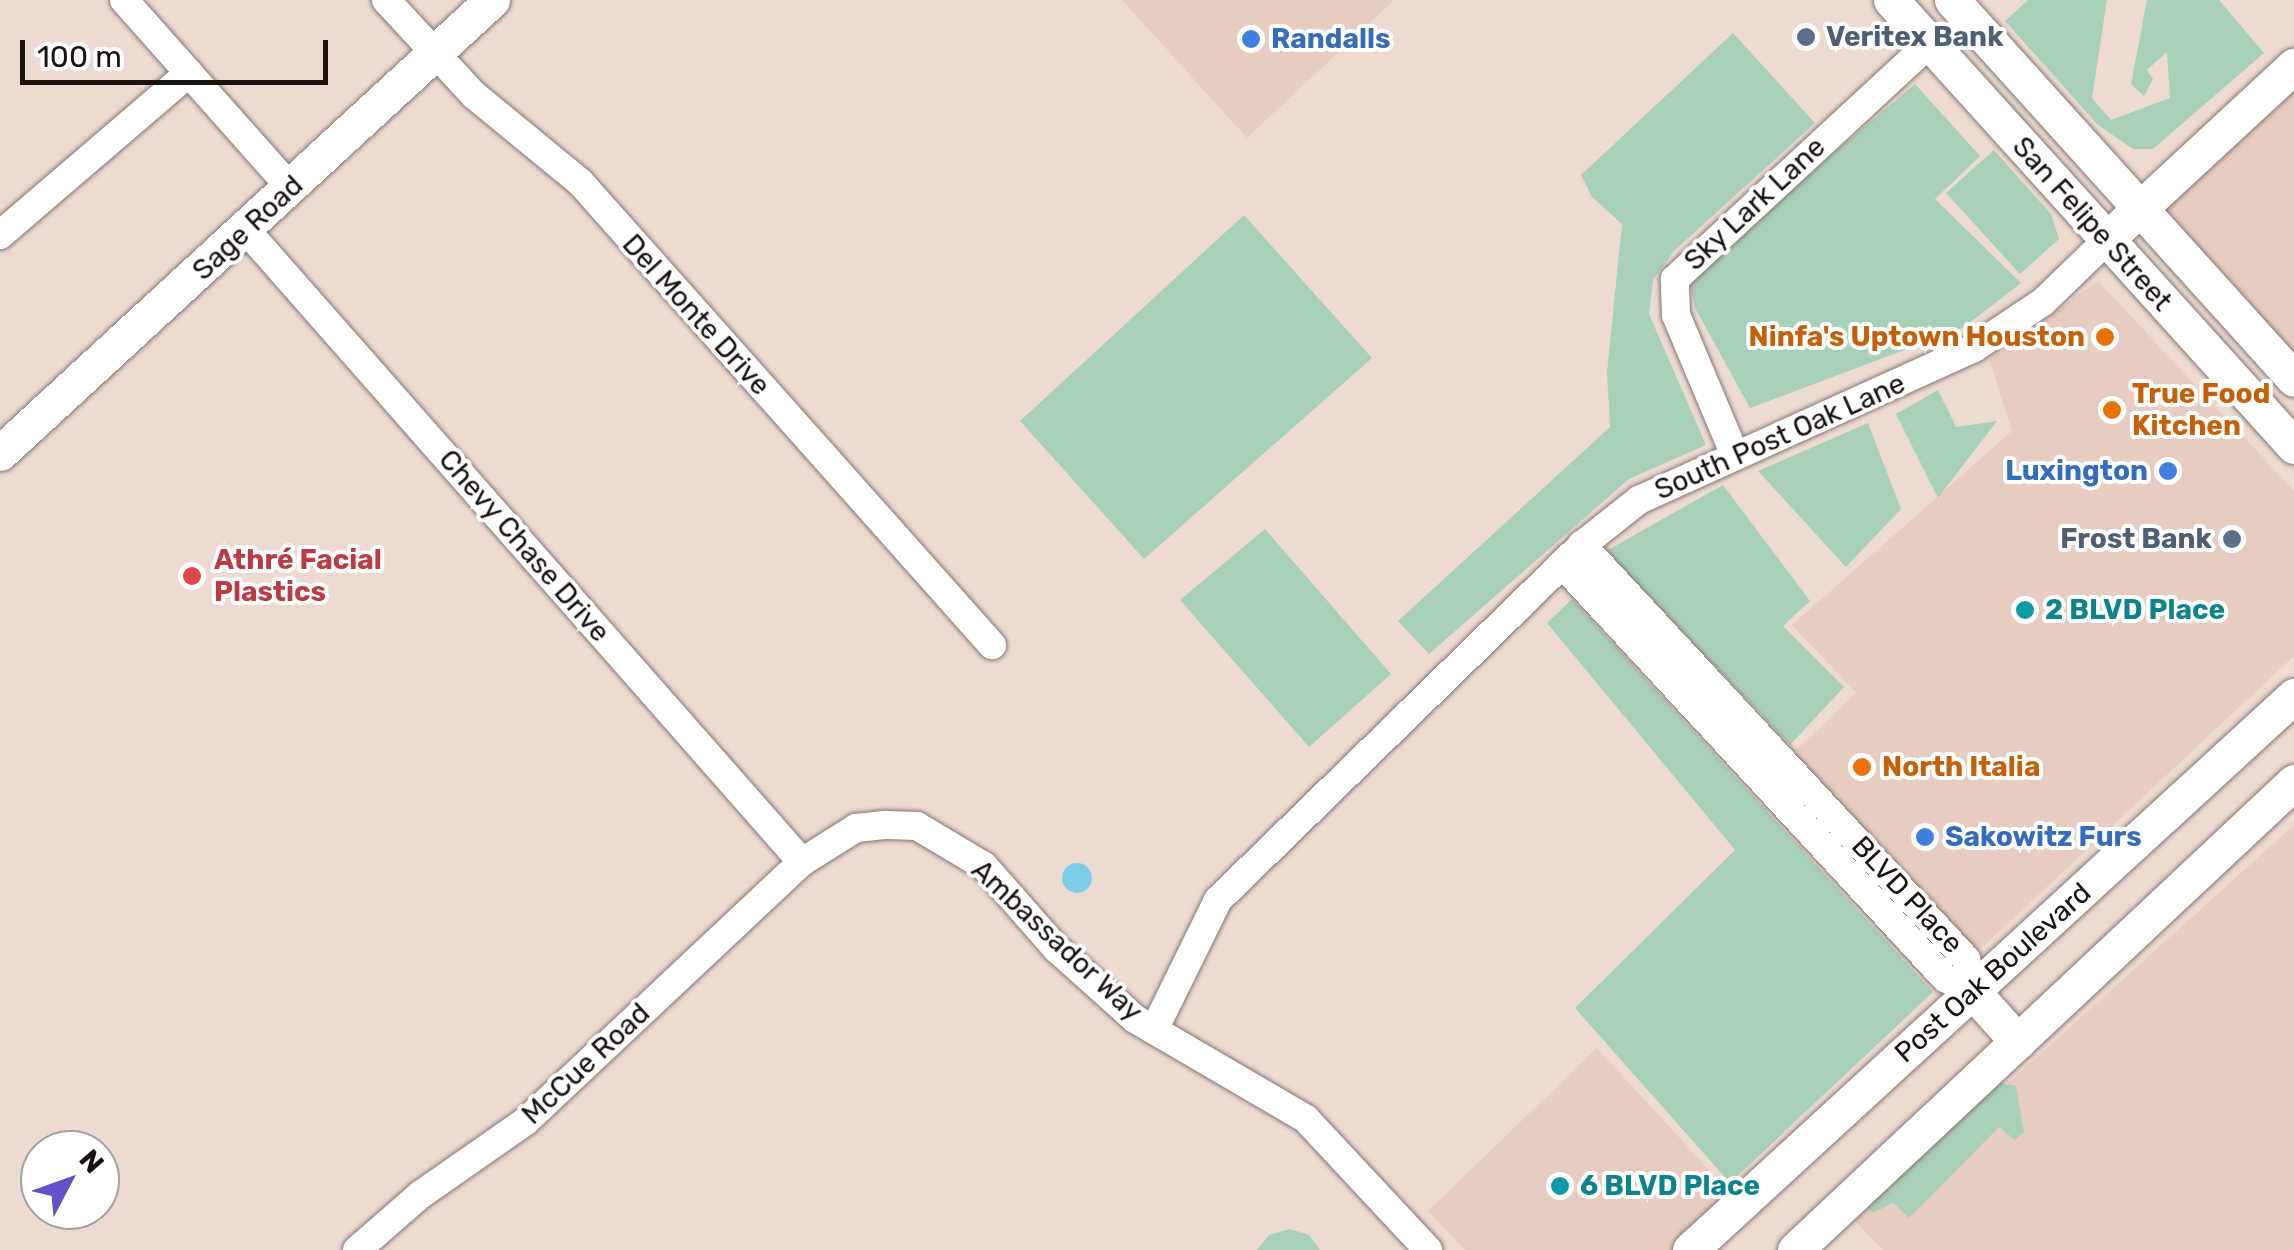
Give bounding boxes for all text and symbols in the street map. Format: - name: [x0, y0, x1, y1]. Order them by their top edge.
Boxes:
- scale bar: [25, 20, 332, 82]
- place label: Veritex Bank: [1826, 20, 2004, 54]
- place label: Randalls: [1271, 22, 1391, 56]
- marker: Veritex Bank: [1795, 26, 1817, 48]
- marker: Randalls: [1240, 28, 1262, 50]
- text: 100 m: [37, 39, 122, 75]
- street label: Sky Lark Lane: [1677, 130, 1833, 278]
- street label: San Felipe Street: [2005, 130, 2179, 318]
- street label: Sage Road: [186, 168, 310, 288]
- street label: Del Monte Drive: [615, 228, 777, 402]
- place label: Ninfa's Uptown Houston: [1749, 320, 2085, 354]
- marker: Ninfa's Uptown Houston: [2094, 326, 2116, 348]
- street label: South Post Oak Lane: [1650, 367, 1910, 507]
- place label: True Food Kitchen: [2132, 377, 2270, 443]
- marker: True Food Kitchen: [2101, 399, 2123, 421]
- street label: Chevy Chase Drive: [431, 443, 617, 649]
- place label: Luxington: [2005, 454, 2148, 488]
- marker: Luxington: [2157, 460, 2179, 482]
- place label: Frost Bank: [2060, 522, 2212, 556]
- marker: Frost Bank: [2221, 528, 2243, 550]
- place label: Athré Facial Plastics: [214, 543, 382, 609]
- marker: Athré Facial Plastics: [179, 563, 205, 589]
- place label: 2 BLVD Place: [2045, 593, 2225, 627]
- marker: 2 BLVD Place: [2014, 599, 2036, 621]
- place label: North Italia: [1882, 750, 2040, 784]
- marker: North Italia: [1851, 756, 1873, 778]
- place label: Sakowitz Furs: [1945, 820, 2142, 854]
- marker: Sakowitz Furs: [1914, 826, 1936, 848]
- street label: BLVD Place: [1844, 830, 1970, 960]
- street label: Ambassador Way: [964, 853, 1150, 1029]
- street label: Post Oak Boulevard: [1888, 876, 2098, 1070]
- street label: McCue Road: [515, 996, 657, 1132]
- north arrow: [20, 1130, 120, 1230]
- text: N: [72, 1143, 111, 1180]
- place label: 6 BLVD Place: [1580, 1169, 1760, 1203]
- marker: 6 BLVD Place: [1549, 1175, 1571, 1197]

